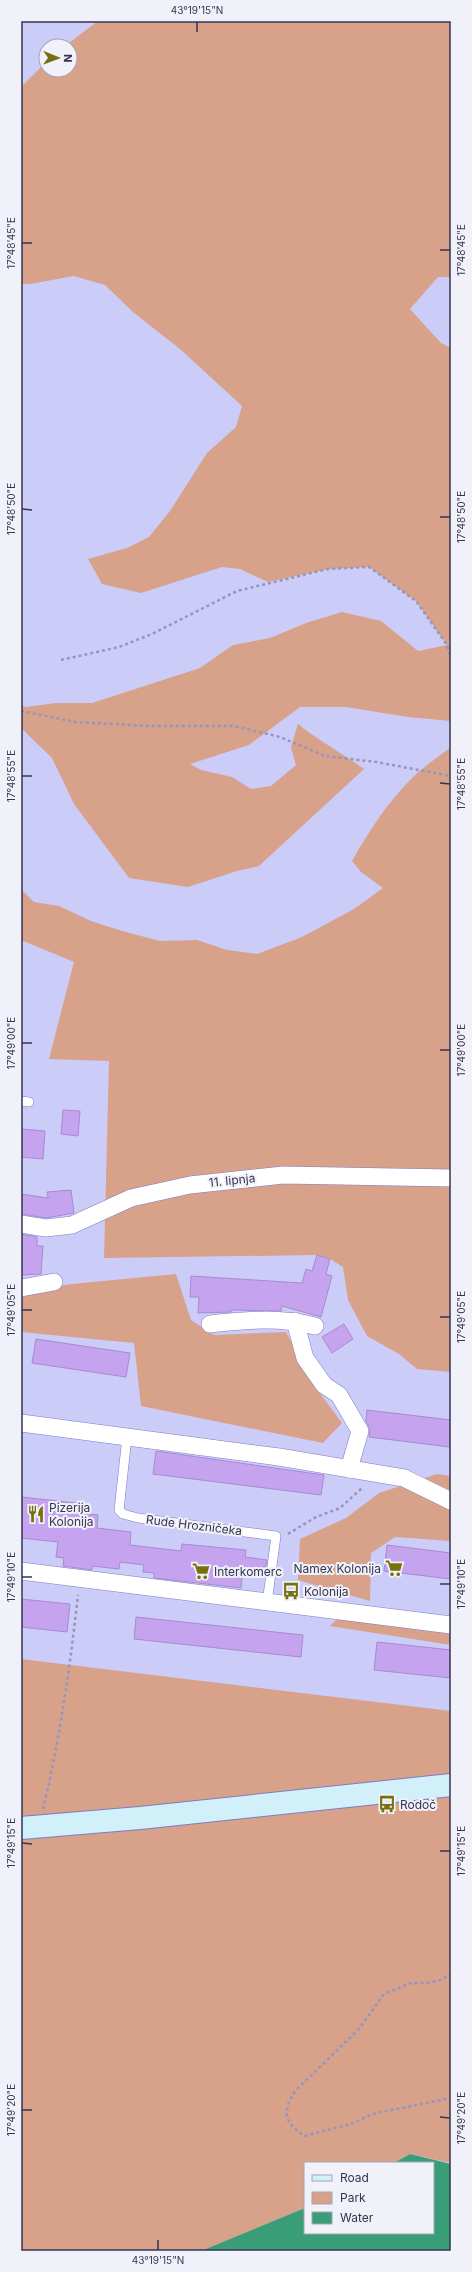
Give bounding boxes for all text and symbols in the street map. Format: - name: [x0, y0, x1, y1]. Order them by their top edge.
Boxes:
- text: 43°19'15"N: [171, 4, 223, 16]
- north arrow: [38, 38, 78, 78]
- text: N: [61, 54, 75, 62]
- text: 17°48'45"E: [5, 217, 17, 269]
- text: 17°48'45"E: [455, 224, 467, 276]
- text: 17°48'50"E: [5, 483, 17, 535]
- text: 17°48'50"E: [455, 491, 467, 543]
- text: 17°48'55"E: [5, 750, 17, 802]
- text: 17°48'55"E: [455, 758, 467, 810]
- text: 17°49'00"E: [5, 1017, 17, 1069]
- text: 17°49'00"E: [455, 1024, 467, 1076]
- street label: 11. lipnja: [208, 1170, 256, 1190]
- text: 17°49'05"E: [5, 1284, 17, 1336]
- text: 17°49'05"E: [455, 1291, 467, 1343]
- place label: Pizerija Kolonija: [49, 1500, 94, 1529]
- restaurant icon: Pizerija Kolonija: [26, 1504, 46, 1524]
- street label: Rude Hrozničeka: [145, 1512, 243, 1538]
- text: 17°49'10"E: [5, 1552, 17, 1602]
- supermarket icon: Namex Kolonija: [384, 1558, 404, 1578]
- text: 17°49'10"E: [455, 1559, 467, 1609]
- supermarket icon: Interkomerc: [191, 1561, 211, 1581]
- place label: Namex Kolonija: [294, 1561, 381, 1576]
- place label: Interkomerc: [214, 1564, 282, 1579]
- bus stop icon: Kolonija: [281, 1581, 301, 1601]
- place label: Kolonija: [304, 1584, 349, 1599]
- bus stop icon: Rodoč: [377, 1794, 397, 1814]
- place label: Rodoč: [400, 1797, 436, 1812]
- text: 17°49'15"E: [5, 1818, 17, 1868]
- text: 17°49'15"E: [455, 1826, 467, 1876]
- text: 17°49'20"E: [5, 2084, 17, 2136]
- text: 17°49'20"E: [455, 2092, 467, 2144]
- legend: [304, 2162, 434, 2234]
- text: Road: [340, 2170, 369, 2185]
- text: Park: [340, 2190, 366, 2205]
- text: Water: [340, 2210, 374, 2225]
- text: 43°19'15"N: [132, 2254, 184, 2266]

